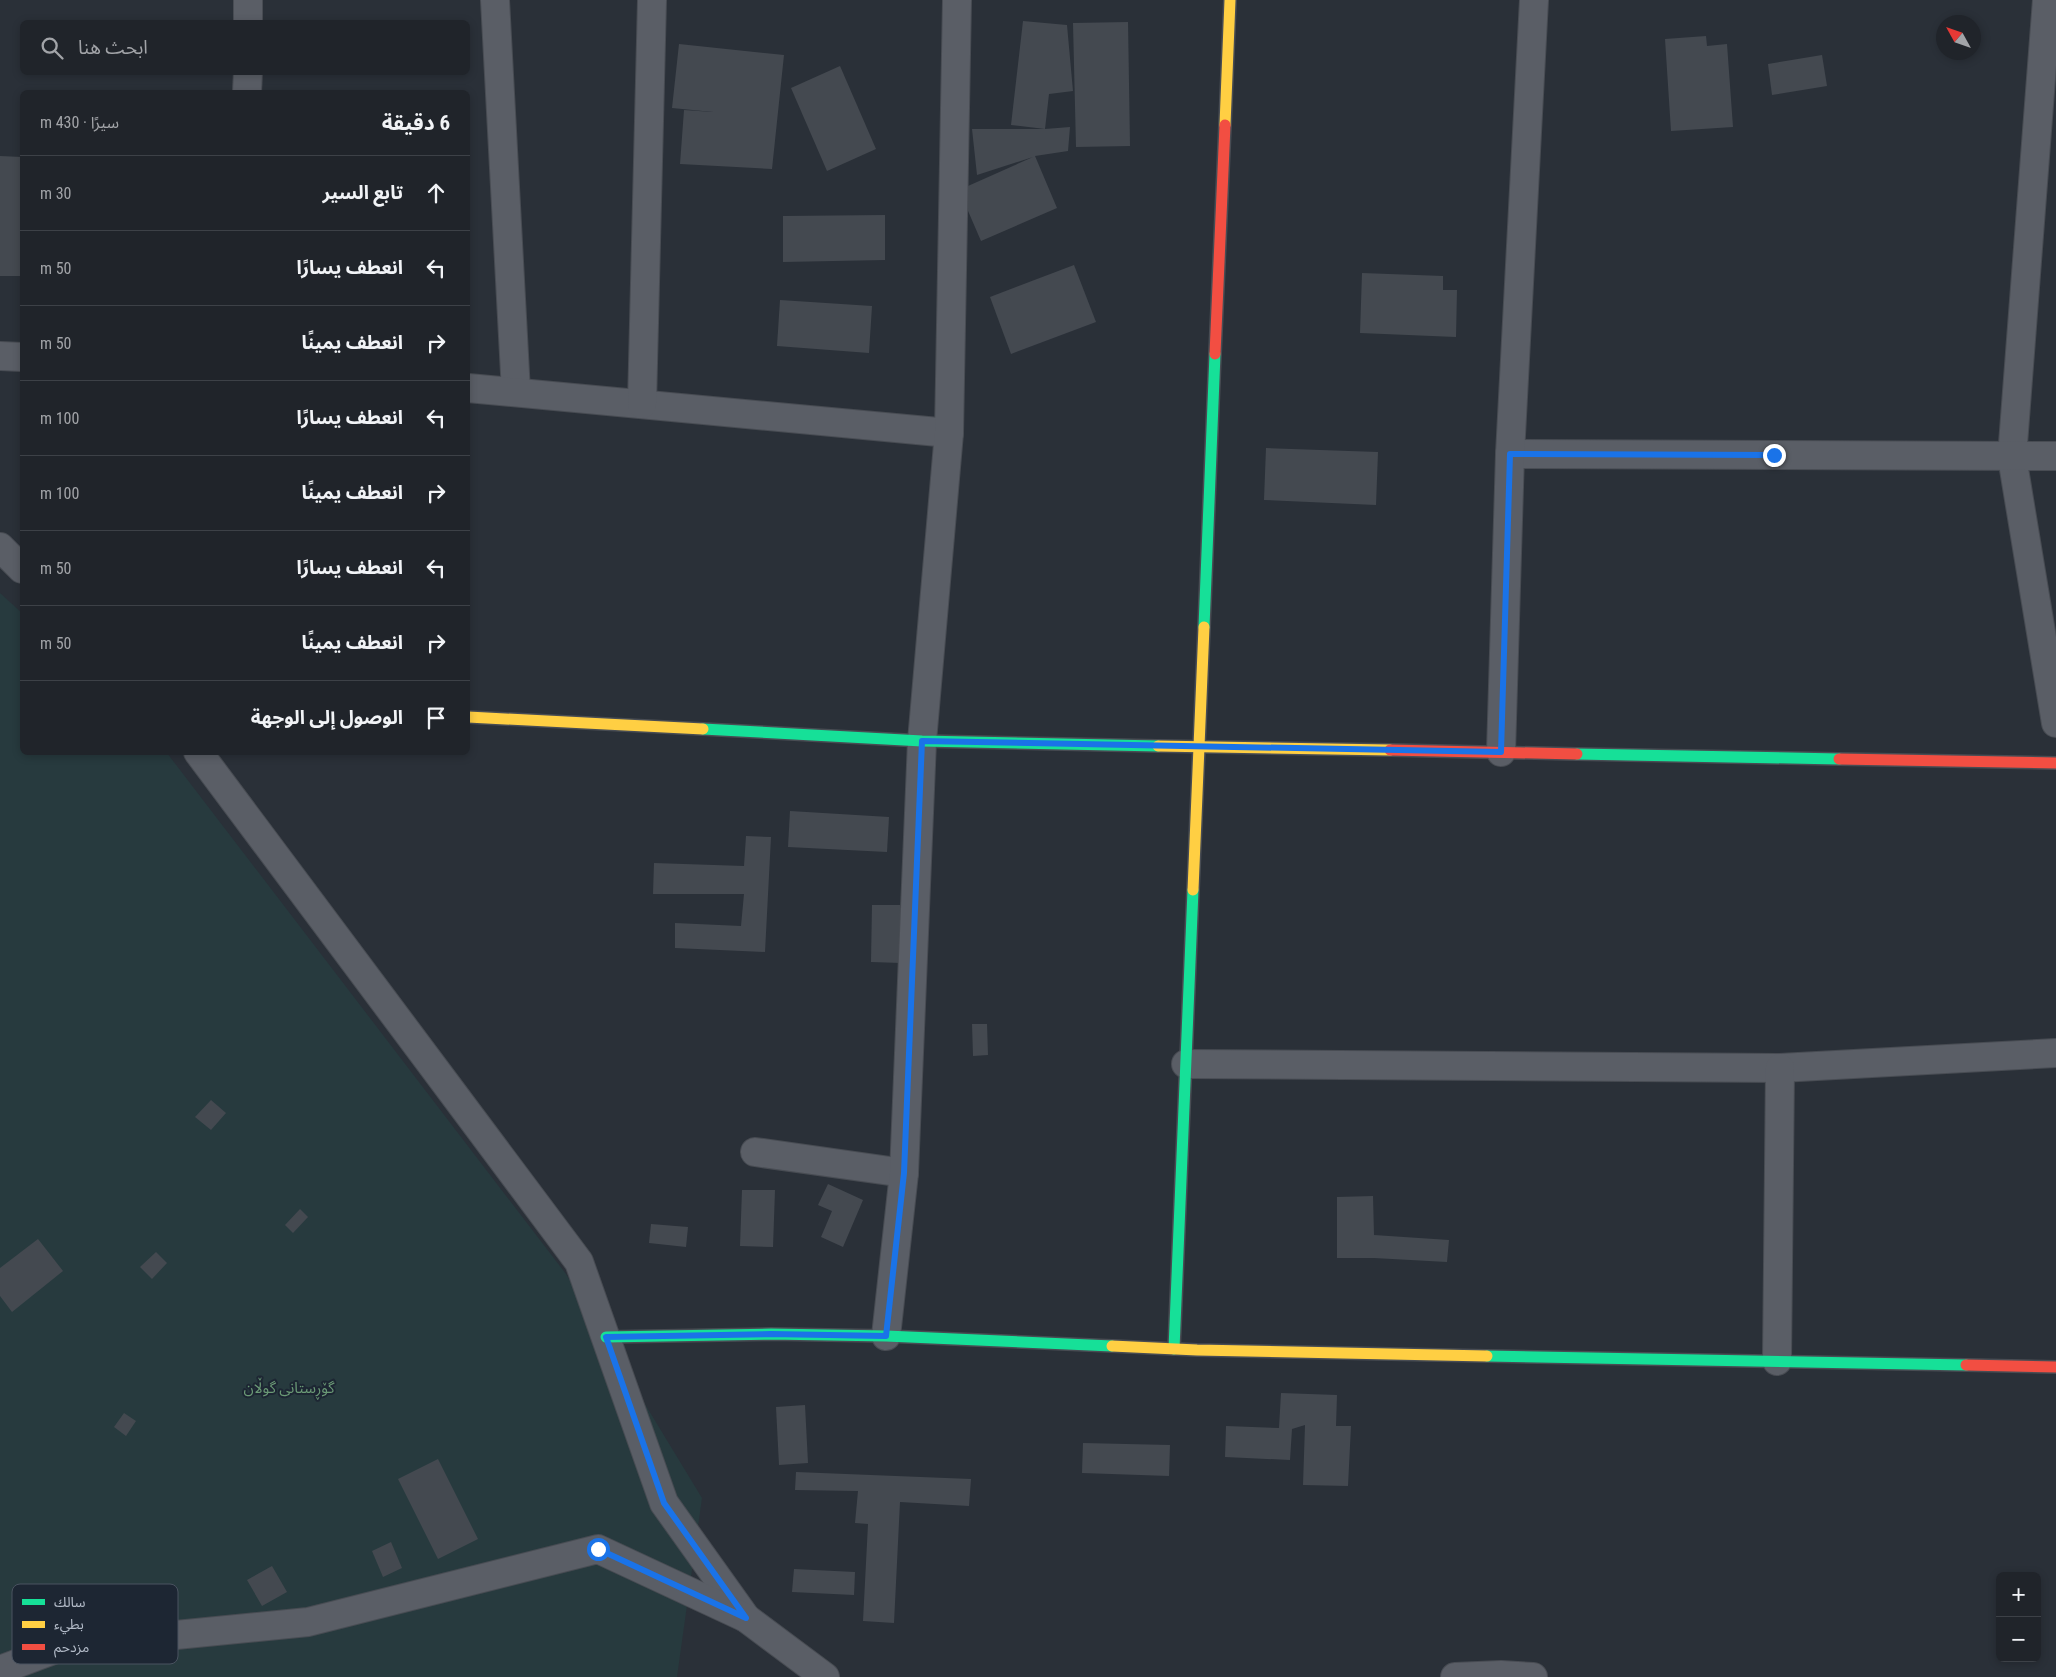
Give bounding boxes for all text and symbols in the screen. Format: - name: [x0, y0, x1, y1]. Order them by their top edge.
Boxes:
- north arrow: [1936, 15, 1981, 60]
- search box: [20, 20, 470, 75]
- icon: search: [38, 34, 66, 62]
- text: ابحث هنا: [78, 36, 148, 59]
- text: 6 دقيقة: [382, 111, 450, 135]
- text: سيرًا · 430 m: [40, 113, 119, 132]
- icon: ahead: [422, 179, 450, 207]
- text: تابع السير: [322, 181, 403, 204]
- text: 30 m: [40, 184, 72, 203]
- icon: left: [422, 254, 450, 282]
- text: انعطف يسارًا: [297, 256, 403, 279]
- text: 50 m: [40, 259, 72, 278]
- icon: right: [422, 329, 450, 357]
- text: انعطف يمينًا: [301, 331, 403, 354]
- text: 50 m: [40, 334, 72, 353]
- icon: left: [422, 404, 450, 432]
- text: انعطف يسارًا: [297, 406, 403, 429]
- text: 100 m: [40, 409, 79, 428]
- route end: [1763, 444, 1786, 467]
- icon: right: [422, 479, 450, 507]
- text: انعطف يمينًا: [301, 481, 403, 504]
- text: 100 m: [40, 484, 79, 503]
- icon: left: [422, 554, 450, 582]
- text: انعطف يسارًا: [297, 556, 403, 579]
- text: 50 m: [40, 559, 72, 578]
- icon: right: [422, 629, 450, 657]
- text: انعطف يمينًا: [301, 631, 403, 654]
- text: 50 m: [40, 634, 72, 653]
- icon: arrive: [422, 704, 450, 732]
- text: الوصول إلى الوجهة: [251, 706, 403, 729]
- park label: گۆڕستانی گوڵان: [244, 1377, 335, 1400]
- route start: [587, 1538, 610, 1561]
- map controls: [1996, 1572, 2041, 1662]
- button: +: [1996, 1572, 2041, 1617]
- legend: [12, 1584, 178, 1664]
- text: سالك: [54, 1594, 86, 1610]
- text: بطيء: [54, 1616, 84, 1635]
- button: −: [1996, 1617, 2041, 1662]
- text: مزدحم: [54, 1639, 89, 1658]

